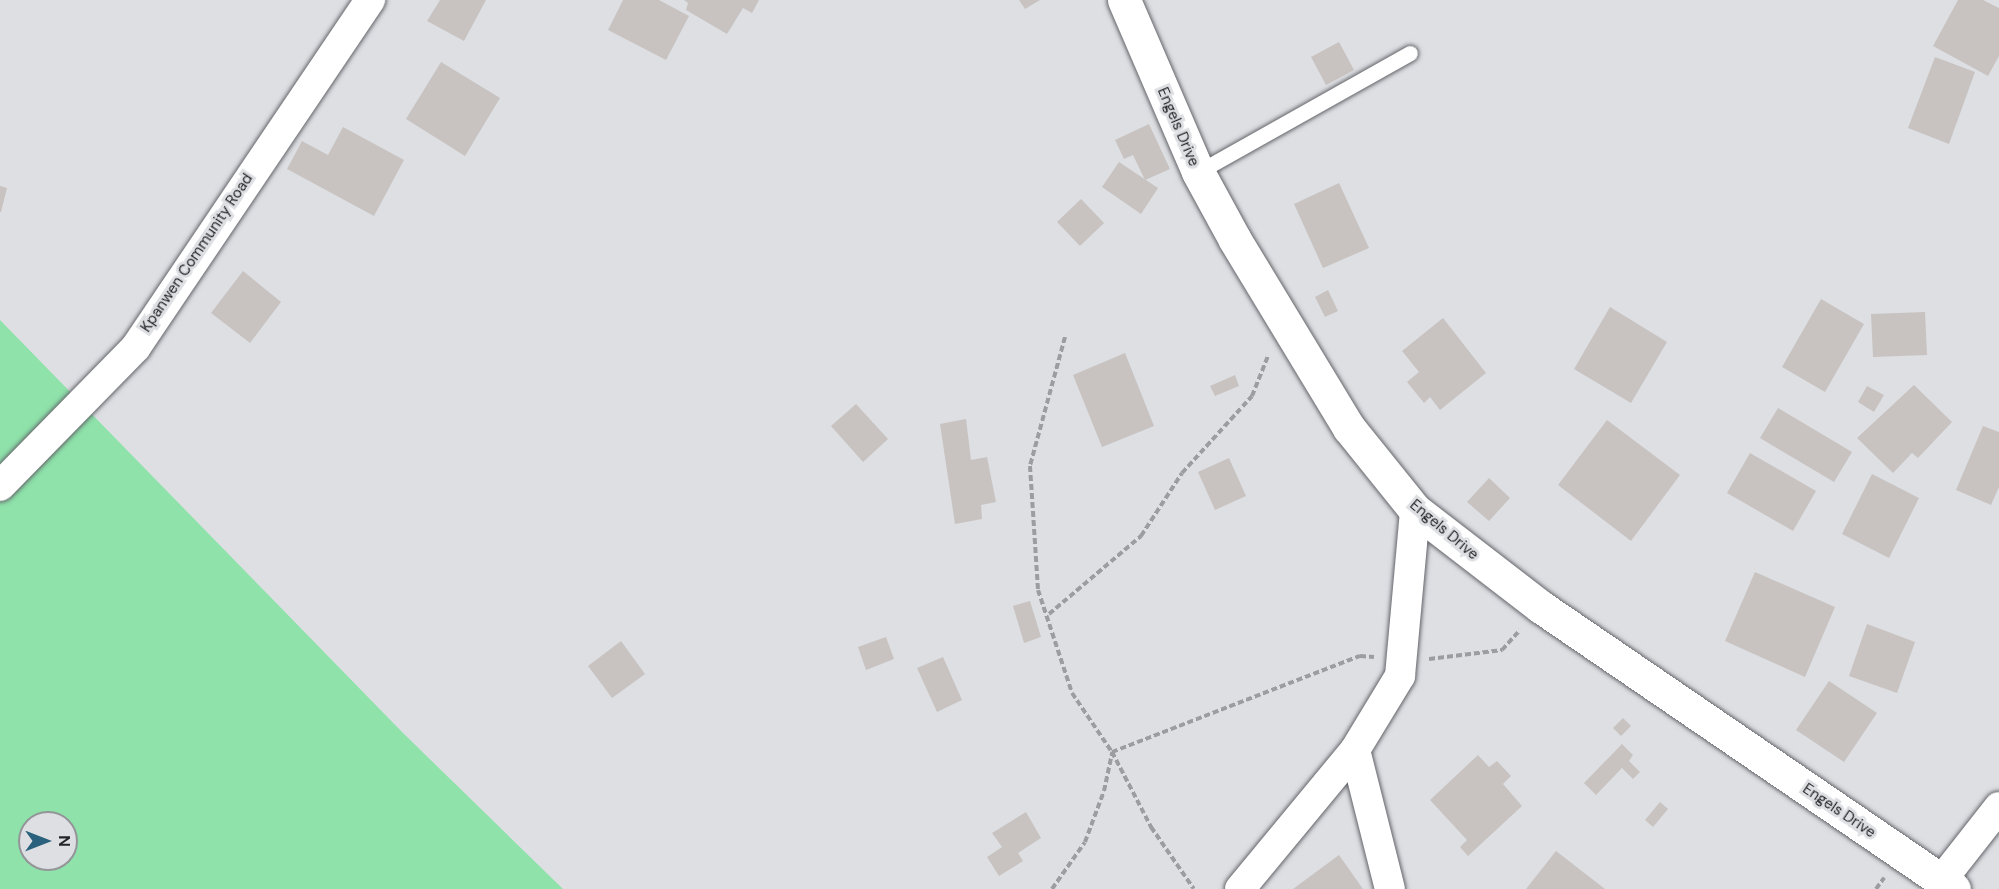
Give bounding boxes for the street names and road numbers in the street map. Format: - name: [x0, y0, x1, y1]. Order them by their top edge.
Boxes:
- street label: Engels Drive: [1153, 85, 1203, 169]
- street label: Kpanwen Community Road: [137, 170, 257, 336]
- street label: Engels Drive: [1406, 496, 1482, 564]
- street label: Engels Drive: [1799, 780, 1879, 842]

